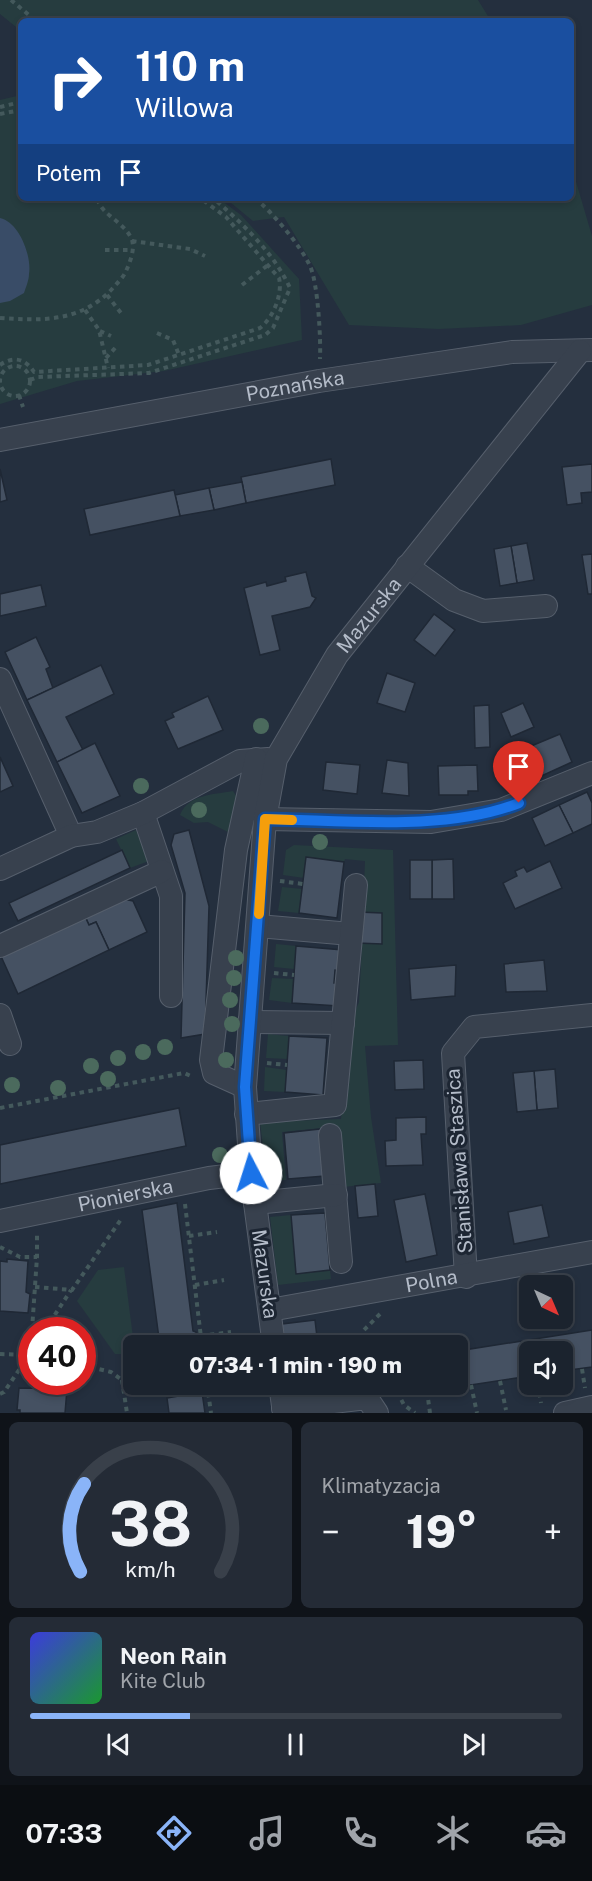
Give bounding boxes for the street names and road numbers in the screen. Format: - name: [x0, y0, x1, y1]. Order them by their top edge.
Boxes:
- street label: Poznańska: [244, 365, 346, 406]
- street label: Mazurska: [331, 573, 406, 658]
- street label: Stanisława Staszica: [441, 1068, 477, 1254]
- street label: Pionierska: [76, 1174, 175, 1217]
- street label: Mazurska: [247, 1228, 283, 1320]
- street label: Polna: [403, 1264, 459, 1297]

